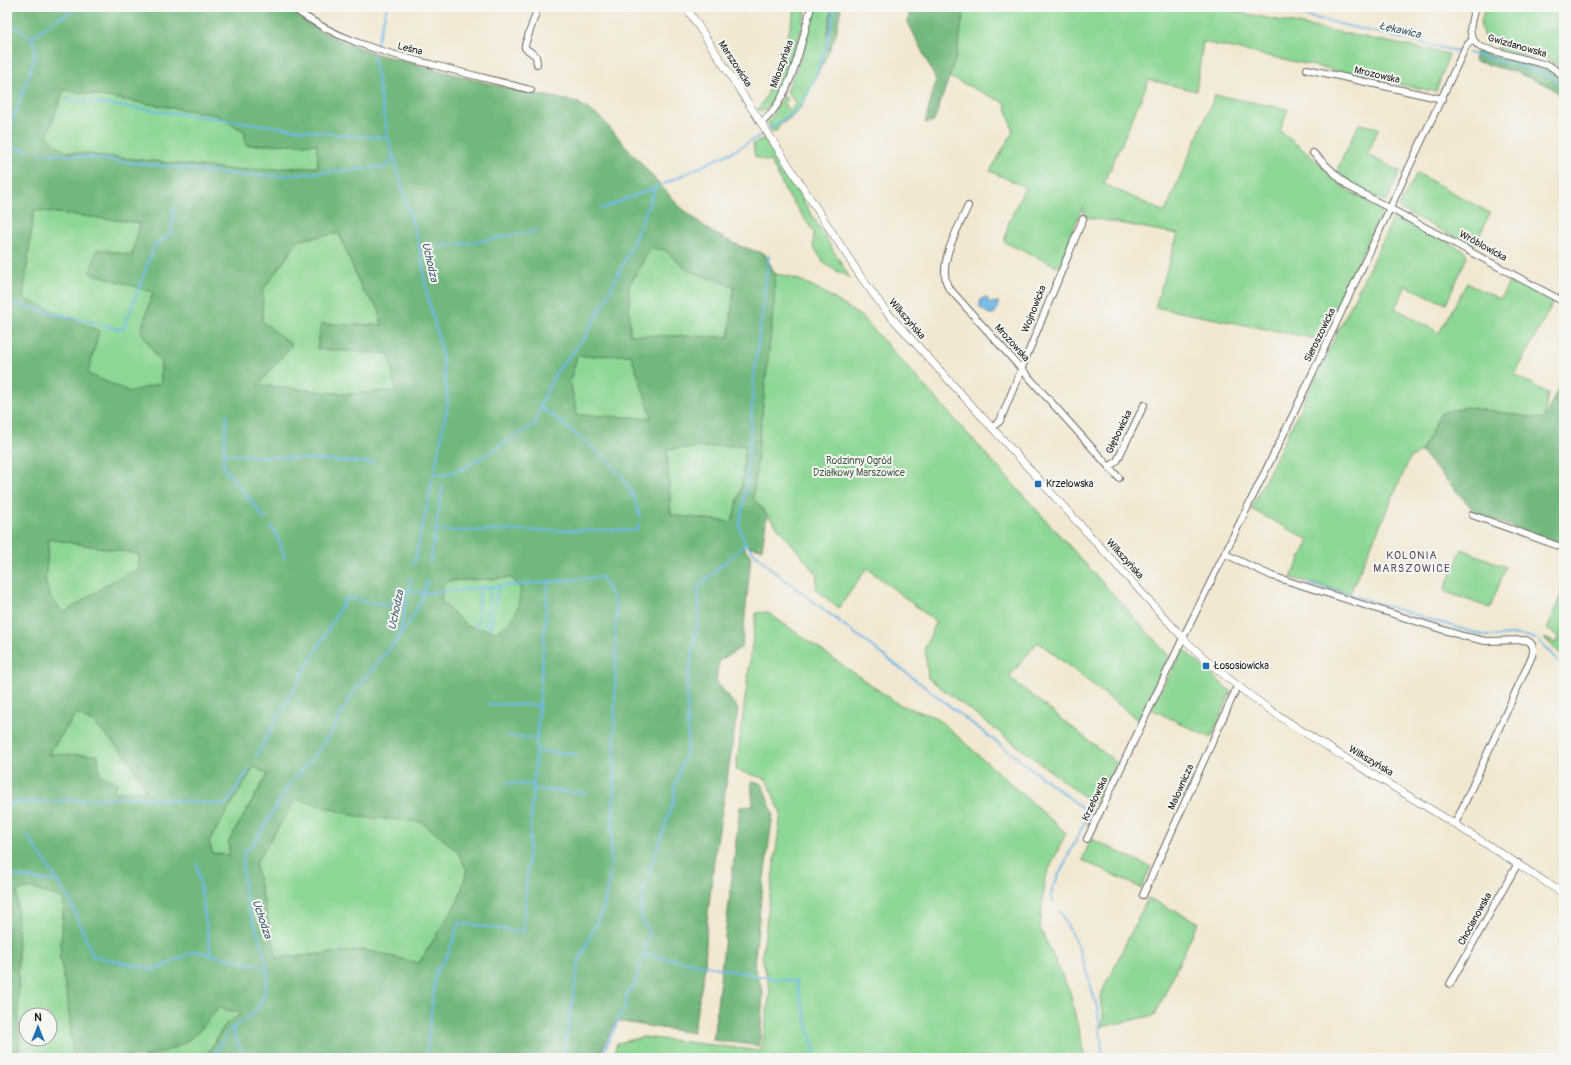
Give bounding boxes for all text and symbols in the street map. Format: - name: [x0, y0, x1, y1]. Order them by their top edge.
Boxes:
- water label: Łękawica: [1378, 19, 1423, 41]
- street label: Gwizdanowska: [1486, 32, 1548, 60]
- street label: Miłoszyńska: [768, 38, 796, 89]
- street label: Marszowicka: [716, 39, 755, 90]
- street label: Leśna: [396, 40, 424, 58]
- street label: Mrozowska: [1353, 64, 1401, 86]
- street label: Wróblowicka: [1457, 228, 1509, 264]
- water label: Uchodza: [419, 241, 441, 284]
- street label: Wojnowicka: [1019, 283, 1049, 334]
- street label: Wilkszyńska: [886, 296, 928, 342]
- street label: Sieroszowicka: [1302, 306, 1338, 364]
- street label: Mrozowska: [992, 322, 1032, 365]
- street label: Głębowicka: [1103, 408, 1135, 456]
- park label: Rodzinny Ogród Działkowy Marszowice: [813, 455, 905, 479]
- place label: Krzelowska: [1046, 478, 1094, 490]
- marker: Krzelowska: [1033, 479, 1043, 489]
- street label: Wilkszyńska: [1104, 536, 1146, 582]
- district label: KOLONIA MARSZOWICE: [1373, 549, 1451, 575]
- water label: Uchodza: [385, 588, 407, 631]
- place label: Łososiowicka: [1213, 660, 1269, 672]
- marker: Łososiowicka: [1201, 661, 1211, 671]
- street label: Wilkszyńska: [1347, 743, 1396, 779]
- street label: Malownicza: [1166, 762, 1197, 812]
- street label: Krzelowska: [1080, 775, 1111, 823]
- street label: Chocianowska: [1456, 890, 1495, 948]
- water label: Uchodza: [249, 898, 275, 941]
- north arrow: [18, 1007, 58, 1047]
- text: N: [34, 1011, 42, 1024]

